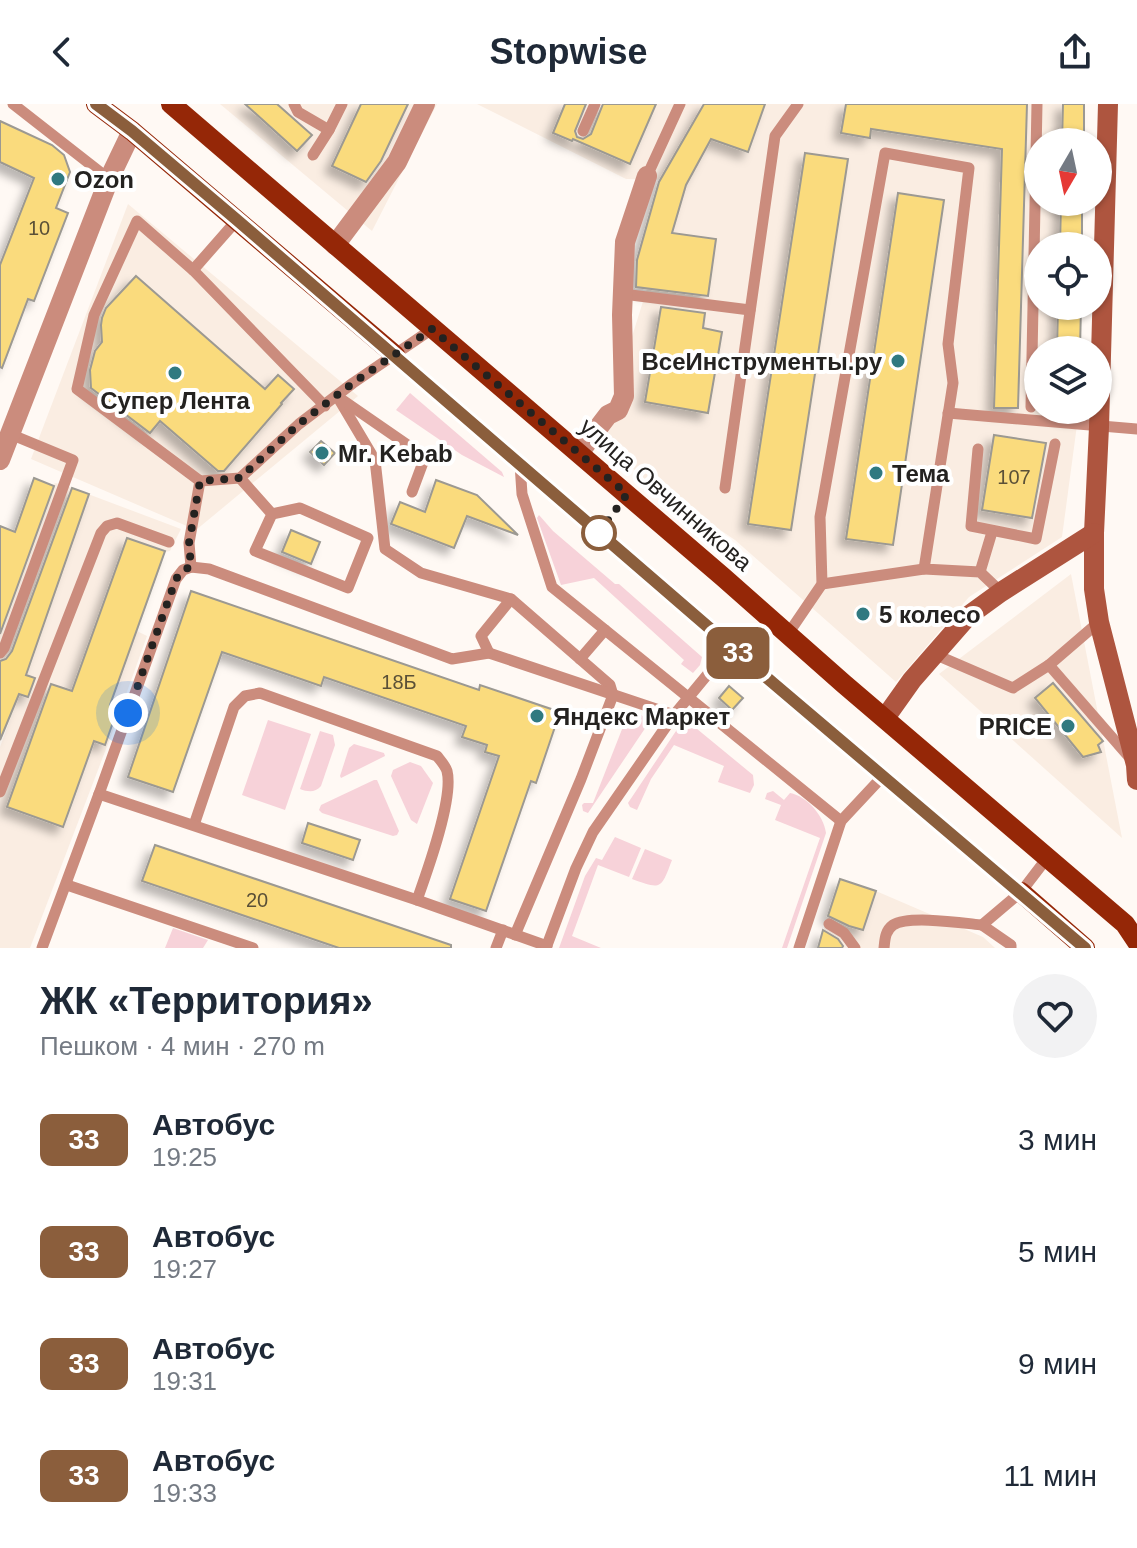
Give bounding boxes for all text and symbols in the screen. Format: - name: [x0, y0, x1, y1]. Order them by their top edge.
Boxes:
- icon: back: [40, 30, 84, 74]
- icon: share: [1053, 30, 1097, 74]
- text: Stopwise: [489, 31, 648, 72]
- north arrow: [1024, 128, 1112, 216]
- map controls: [1024, 128, 1112, 424]
- place label: Ozon: [74, 166, 134, 193]
- marker: Ozon: [49, 170, 67, 188]
- house number: 10: [28, 217, 50, 239]
- button: locate: [1024, 232, 1112, 320]
- button: layers: [1024, 336, 1112, 424]
- place label: ВсеИнструменты.ру: [642, 348, 883, 375]
- marker: ВсеИнструменты.ру: [889, 352, 907, 370]
- marker: Супер Лента: [166, 364, 184, 382]
- place label: Супер Лента: [100, 387, 250, 414]
- street label: улица Овчинникова: [575, 412, 758, 576]
- place label: Mr. Kebab: [338, 440, 453, 467]
- marker: Mr. Kebab: [313, 444, 331, 462]
- place label: Тема: [892, 460, 950, 487]
- marker: Тема: [867, 464, 885, 482]
- house number: 107: [997, 466, 1031, 488]
- unlabelled marker: [582, 516, 616, 550]
- place label: 5 колесо: [879, 601, 981, 628]
- marker: 5 колесо: [854, 605, 872, 623]
- line badge: 33: [702, 627, 774, 679]
- text: 33: [722, 637, 754, 668]
- house number: 18Б: [381, 671, 417, 693]
- your location: [108, 693, 148, 733]
- place label: Яндекс Маркет: [553, 703, 730, 730]
- marker: Яндекс Маркет: [528, 707, 546, 725]
- place label: PRICE: [979, 713, 1052, 740]
- marker: PRICE: [1059, 717, 1077, 735]
- house number: 20: [246, 889, 268, 911]
- button: heart: [1013, 974, 1097, 1058]
- text: ЖК «Территория»: [40, 980, 373, 1022]
- text: Пешком · 4 мин · 270 m: [40, 1031, 325, 1061]
- text: Автобус: [152, 1108, 275, 1141]
- text: 3 мин: [1018, 1123, 1097, 1156]
- text: 33: [68, 1124, 100, 1155]
- text: 19:25: [152, 1142, 217, 1172]
- text: Автобус: [152, 1220, 275, 1253]
- text: 5 мин: [1018, 1235, 1097, 1268]
- text: 33: [68, 1236, 100, 1267]
- text: 19:27: [152, 1254, 217, 1284]
- text: Автобус: [152, 1332, 275, 1365]
- text: 9 мин: [1018, 1347, 1097, 1380]
- text: 33: [68, 1348, 100, 1379]
- text: 19:31: [152, 1366, 217, 1396]
- text: Автобус: [152, 1444, 275, 1477]
- text: 11 мин: [1004, 1459, 1097, 1492]
- text: 33: [68, 1460, 100, 1491]
- text: 19:33: [152, 1478, 217, 1508]

